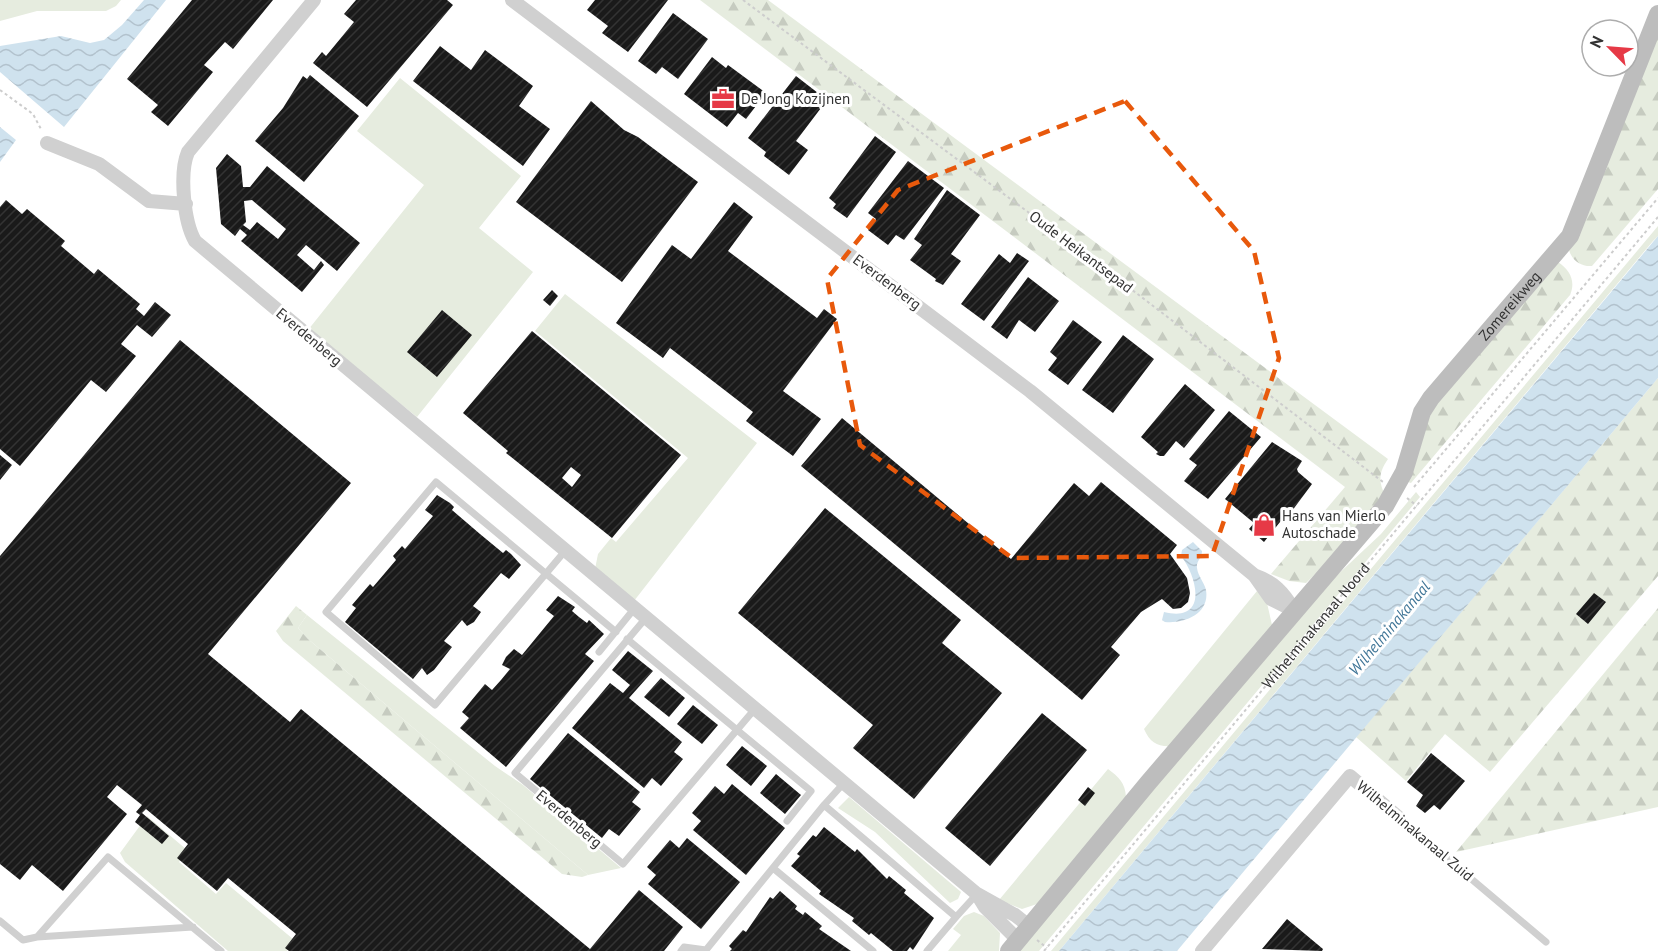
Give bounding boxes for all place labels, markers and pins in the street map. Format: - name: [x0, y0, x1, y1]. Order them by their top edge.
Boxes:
- office icon: De Jong Kozijnen: [710, 86, 736, 112]
- place label: De Jong Kozijnen: [741, 89, 850, 108]
- place label: Hans van Mierlo Autoschade: [1282, 506, 1386, 542]
- shop icon: Hans van Mierlo Autoschade: [1251, 512, 1277, 538]

